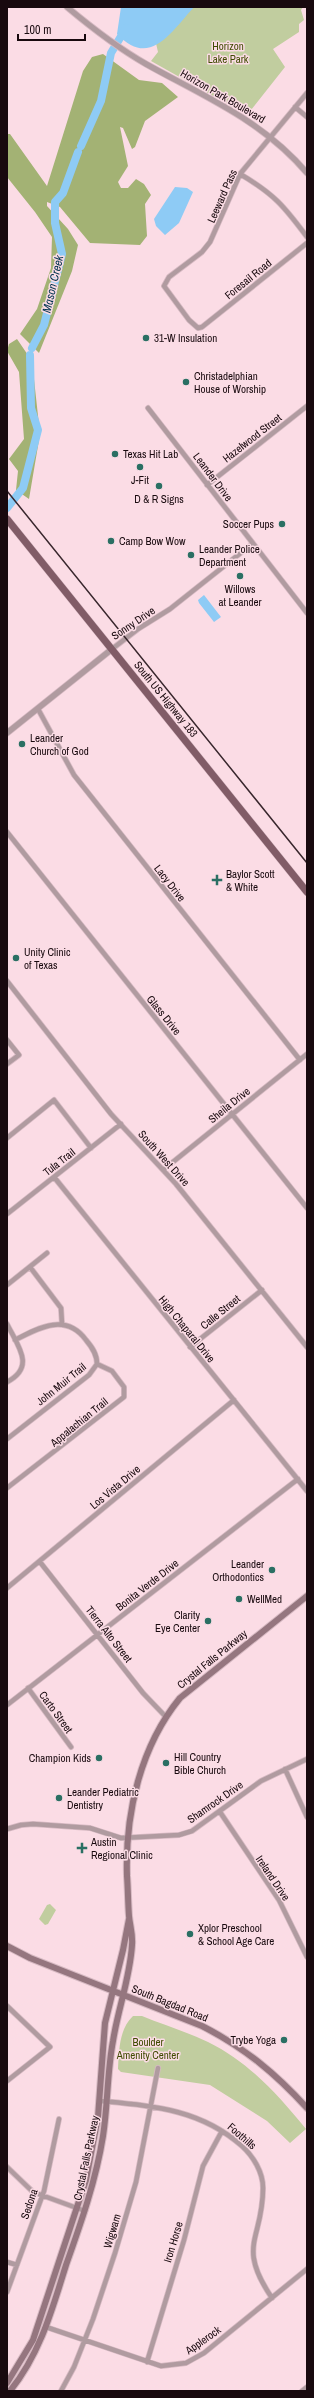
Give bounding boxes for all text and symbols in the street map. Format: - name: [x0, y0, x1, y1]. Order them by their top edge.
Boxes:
- scale bar: [18, 16, 85, 42]
- text: 100 m: [24, 22, 51, 38]
- park label: Horizon Lake Park: [208, 39, 249, 66]
- street label: Horizon Park Boulevard: [178, 66, 268, 126]
- street label: Leeward Pass: [204, 167, 240, 225]
- water label: Mason Creek: [39, 253, 68, 314]
- street label: Foresail Road: [222, 256, 274, 302]
- place label: 31-W Insulation: [154, 331, 217, 345]
- marker: 31-W Insulation: [141, 333, 151, 343]
- place label: Christadelphian House of Worship: [194, 369, 266, 396]
- marker: Christadelphian House of Worship: [181, 377, 191, 387]
- street label: Hazelwood Street: [220, 410, 285, 465]
- place label: Texas Hit Lab: [123, 447, 178, 461]
- marker: Texas Hit Lab: [110, 449, 120, 459]
- street label: Leander Drive: [190, 450, 236, 504]
- marker: J-Fit: [135, 462, 145, 472]
- place label: J-Fit: [131, 473, 150, 487]
- marker: D & R Signs: [154, 481, 164, 491]
- place label: D & R Signs: [134, 492, 184, 506]
- place label: Soccer Pups: [223, 517, 274, 531]
- marker: Soccer Pups: [277, 519, 287, 529]
- place label: Camp Bow Wow: [119, 534, 186, 548]
- marker: Camp Bow Wow: [106, 536, 116, 546]
- place label: Leander Police Department: [199, 542, 260, 569]
- marker: Leander Police Department: [186, 550, 196, 560]
- marker: Willows at Leander: [235, 571, 245, 581]
- place label: Willows at Leander: [218, 582, 262, 609]
- street label: Sonny Drive: [109, 603, 157, 643]
- street label: South US Highway 183: [131, 658, 201, 740]
- place label: Leander Church of God: [30, 731, 89, 758]
- marker: Leander Church of God: [17, 739, 27, 749]
- street label: Lacy Drive: [151, 862, 189, 904]
- place label: Baylor Scott & White: [226, 867, 275, 894]
- marker: Baylor Scott & White: [211, 874, 223, 886]
- place label: Unity Clinic of Texas: [24, 945, 71, 972]
- marker: Unity Clinic of Texas: [11, 953, 21, 963]
- street label: Glass Drive: [144, 992, 184, 1038]
- street label: Sheila Drive: [205, 1084, 253, 1126]
- street label: South West Drive: [135, 1127, 193, 1189]
- street label: Tula Trail: [40, 1145, 78, 1179]
- street label: Calle Street: [197, 1291, 243, 1332]
- street label: High Chaparal Drive: [156, 1293, 218, 1365]
- street label: John Muir Trail: [33, 1360, 89, 1408]
- street label: Appalachian Trail: [47, 1394, 111, 1450]
- street label: Los Vista Drive: [87, 1462, 143, 1512]
- street label: Bonita Verde Drive: [113, 1556, 181, 1614]
- place label: Leander Orthodontics: [212, 1557, 264, 1584]
- marker: Leander Orthodontics: [267, 1565, 277, 1575]
- place label: WellMed: [247, 1592, 282, 1606]
- marker: WellMed: [234, 1594, 244, 1604]
- street label: Tierra Alto Street: [83, 1603, 136, 1665]
- place label: Clarity Eye Center: [155, 1608, 200, 1635]
- marker: Clarity Eye Center: [203, 1616, 213, 1626]
- street label: Crystal Falls Parkway: [174, 1626, 250, 1692]
- street label: Carto Street: [36, 1688, 76, 1736]
- place label: Hill Country Bible Church: [174, 1750, 226, 1777]
- place label: Champion Kids: [29, 1751, 91, 1765]
- marker: Champion Kids: [94, 1753, 104, 1763]
- marker: Hill Country Bible Church: [161, 1758, 171, 1768]
- street label: Shamrock Drive: [184, 1778, 246, 1826]
- place label: Leander Pediatric Dentistry: [67, 1785, 139, 1812]
- marker: Leander Pediatric Dentistry: [54, 1793, 64, 1803]
- place label: Austin Regional Clinic: [90, 1835, 153, 1862]
- marker: Austin Regional Clinic: [76, 1842, 88, 1854]
- street label: Ireland Drive: [253, 1853, 293, 1903]
- place label: Xplor Preschool & School Age Care: [198, 1921, 274, 1948]
- marker: Xplor Preschool & School Age Care: [185, 1929, 195, 1939]
- street label: South Bagdad Road: [130, 1981, 210, 2025]
- place label: Trybe Yoga: [231, 2033, 276, 2047]
- park label: Boulder Amenity Center: [116, 2035, 179, 2062]
- marker: Trybe Yoga: [279, 2035, 289, 2045]
- street label: Crystal Falls Parkway: [70, 2114, 102, 2202]
- street label: Foothills: [225, 2120, 260, 2153]
- street label: Sedona: [17, 2187, 41, 2221]
- street label: Wigwam: [100, 2212, 124, 2250]
- street label: Iron Horse: [160, 2220, 186, 2264]
- street label: Applerock: [182, 2322, 224, 2358]

